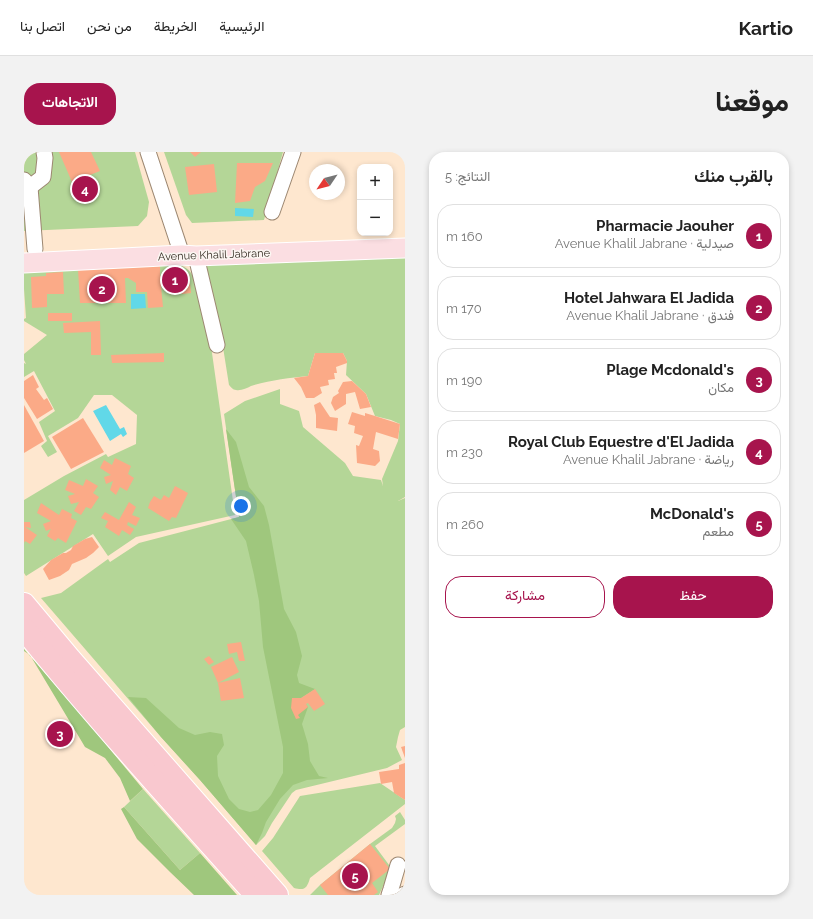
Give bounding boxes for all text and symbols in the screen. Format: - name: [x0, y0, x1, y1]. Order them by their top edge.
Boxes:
- text: Kartio: [738, 17, 793, 39]
- text: اتصل بنا: [20, 18, 65, 34]
- text: من نحن: [87, 18, 132, 34]
- text: الخريطة: [154, 18, 197, 34]
- text: الرئيسية: [219, 18, 264, 34]
- button: الاتجاهات: [24, 83, 116, 125]
- text: موقعنا: [715, 85, 789, 118]
- north arrow: [309, 164, 345, 200]
- map controls: [357, 164, 393, 236]
- button: +: [357, 164, 393, 200]
- text: بالقرب منك: [694, 166, 773, 186]
- text: النتائج: 5: [445, 169, 490, 184]
- pin: 4: [72, 174, 98, 204]
- button: −: [357, 200, 393, 236]
- text: Pharmacie Jaouher: [596, 217, 734, 235]
- text: 160 m: [446, 229, 483, 244]
- text: 1: [756, 229, 762, 244]
- text: صيدلية · Avenue Khalil Jabrane: [555, 236, 734, 251]
- street label: Avenue Khalil Jabrane: [158, 247, 271, 263]
- pin: 1: [162, 265, 188, 295]
- pin: 2: [89, 274, 115, 304]
- text: Hotel Jahwara El Jadida: [564, 289, 734, 307]
- text: 170 m: [446, 301, 482, 316]
- text: 2: [755, 301, 763, 316]
- text: فندق · Avenue Khalil Jabrane: [566, 308, 734, 323]
- text: Plage Mcdonald's: [606, 361, 734, 379]
- text: 190 m: [446, 373, 482, 388]
- text: 3: [755, 373, 763, 388]
- text: مكان: [708, 380, 734, 395]
- text: Royal Club Equestre d'El Jadida: [508, 433, 734, 451]
- text: 230 m: [446, 445, 483, 460]
- text: 4: [755, 445, 763, 460]
- text: رياضة · Avenue Khalil Jabrane: [563, 452, 734, 467]
- your location: [231, 496, 251, 516]
- text: McDonald's: [650, 505, 734, 523]
- text: 260 m: [446, 517, 484, 532]
- text: 5: [755, 517, 763, 532]
- text: مطعم: [703, 524, 734, 539]
- button: مشاركة: [445, 576, 605, 618]
- button: حفظ: [613, 576, 773, 618]
- pin: 3: [47, 719, 73, 749]
- pin: 5: [342, 861, 368, 891]

